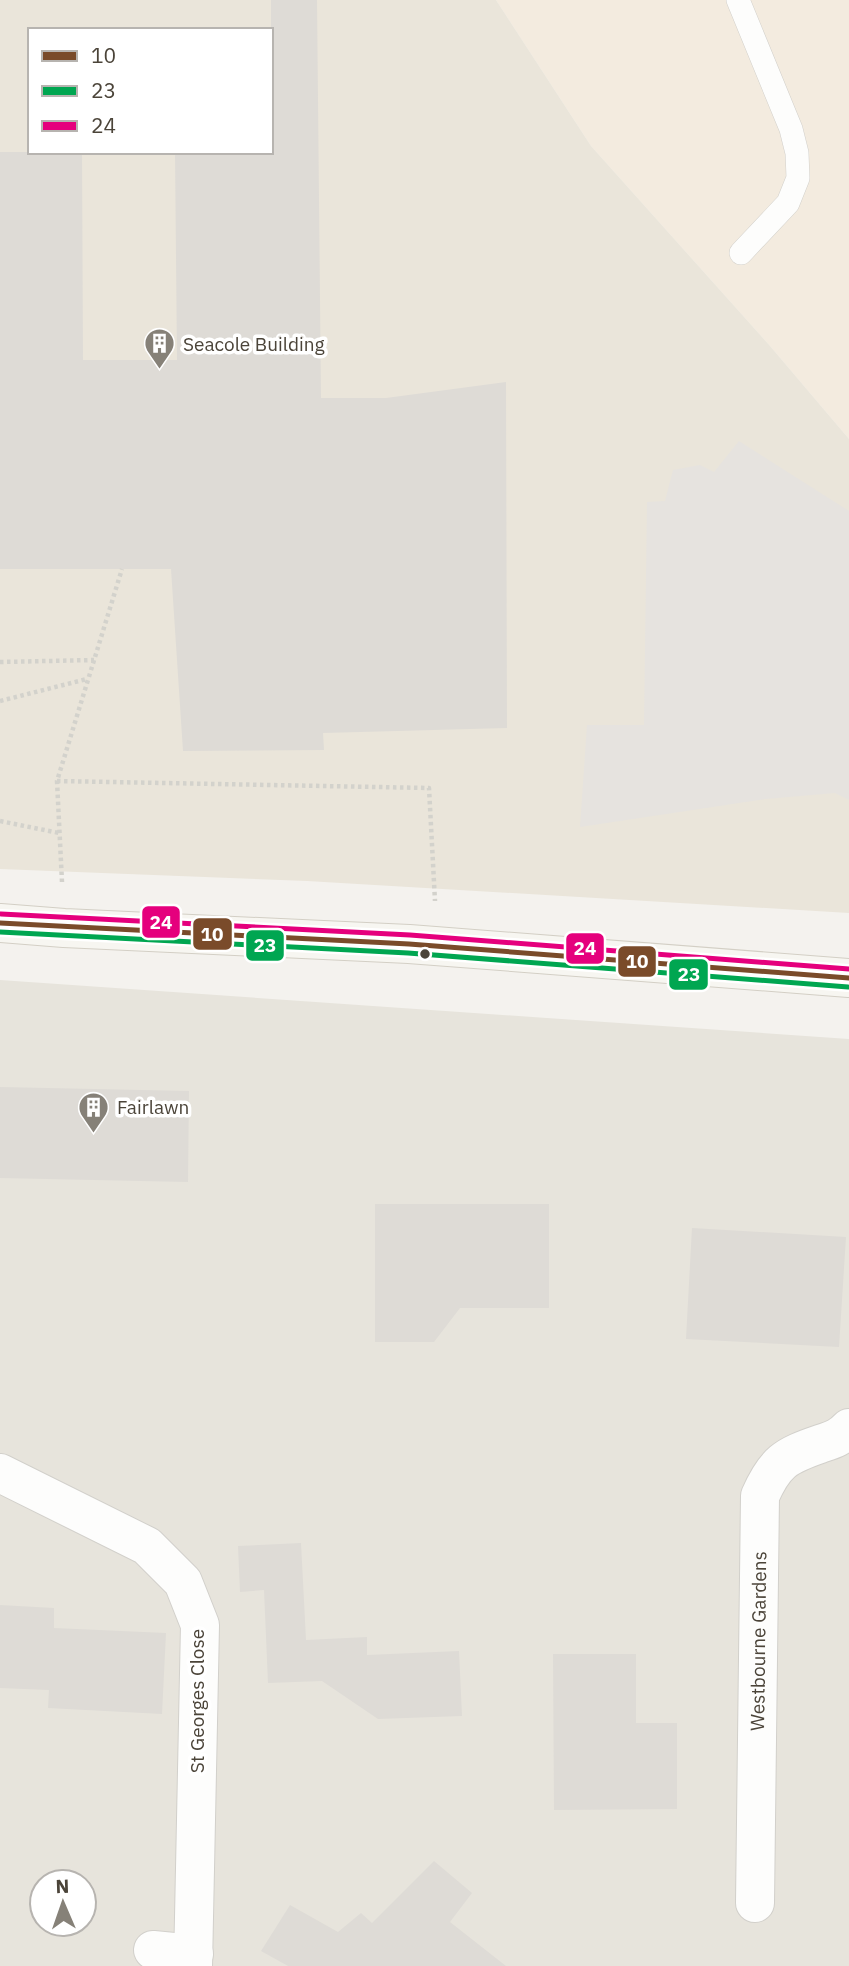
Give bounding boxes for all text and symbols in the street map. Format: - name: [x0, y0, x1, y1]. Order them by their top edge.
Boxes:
- legend: [28, 28, 273, 154]
- text: 10: [91, 41, 116, 69]
- text: 23: [91, 76, 116, 104]
- text: 24: [91, 111, 116, 139]
- building icon: Seacole Building: [143, 327, 177, 371]
- place label: Seacole Building: [183, 332, 325, 356]
- line badge: 24: [141, 905, 181, 939]
- text: 24: [150, 910, 172, 934]
- line badge: 10: [192, 917, 233, 951]
- text: 10: [201, 922, 223, 946]
- line badge: 23: [245, 929, 285, 962]
- line badge: 24: [565, 932, 605, 965]
- text: 23: [254, 933, 276, 957]
- text: 24: [574, 936, 596, 960]
- line badge: 10: [617, 945, 657, 978]
- unlabelled marker: [418, 947, 432, 961]
- text: 10: [626, 949, 648, 973]
- line badge: 23: [668, 958, 709, 991]
- text: 23: [678, 962, 700, 986]
- building icon: Fairlawn: [77, 1090, 111, 1134]
- place label: Fairlawn: [117, 1095, 189, 1119]
- street label: Westbourne Gardens: [745, 1551, 771, 1731]
- street label: St Georges Close: [185, 1629, 209, 1773]
- north arrow: [28, 1868, 98, 1938]
- text: N: [55, 1874, 70, 1898]

